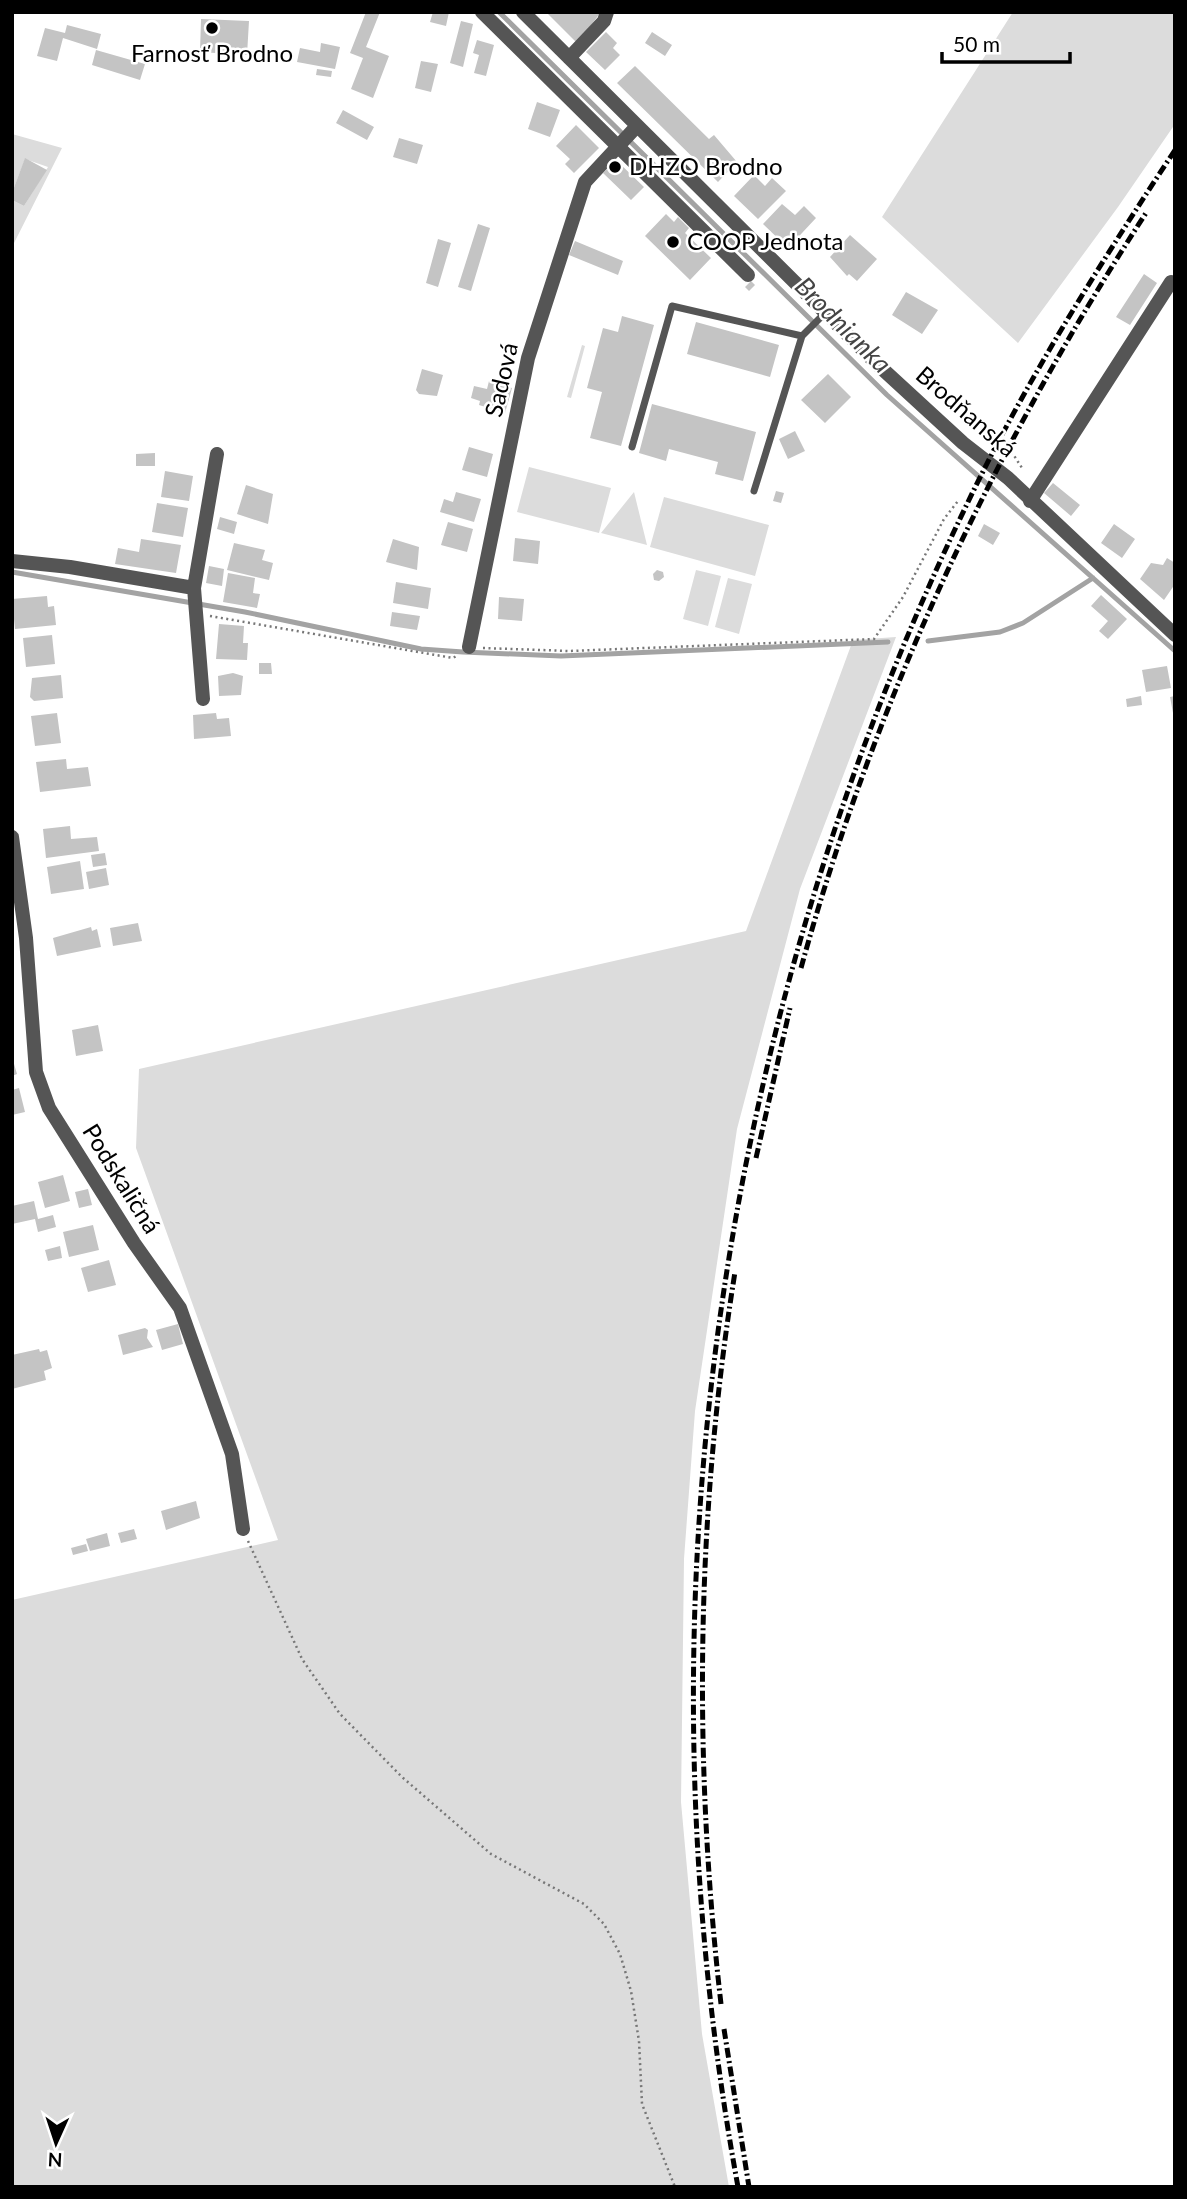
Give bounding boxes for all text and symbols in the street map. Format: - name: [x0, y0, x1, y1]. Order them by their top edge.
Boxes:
- marker: Farnosť Brodno: [204, 20, 220, 36]
- scale bar: [942, 21, 1070, 65]
- text: 50 m: [953, 31, 1000, 56]
- place label: Farnosť Brodno: [131, 38, 293, 67]
- place label: DHZO Brodno: [629, 151, 783, 180]
- marker: DHZO Brodno: [607, 159, 623, 175]
- place label: COOP Jednota: [687, 226, 843, 255]
- marker: COOP Jednota: [665, 234, 681, 250]
- water label: Brodnianka: [789, 270, 898, 379]
- street label: Sadová: [478, 340, 523, 420]
- street label: Brodňanská: [911, 359, 1023, 462]
- street label: Podskaličná: [77, 1118, 167, 1238]
- north arrow: [21, 2108, 91, 2178]
- text: N: [47, 2149, 63, 2172]

